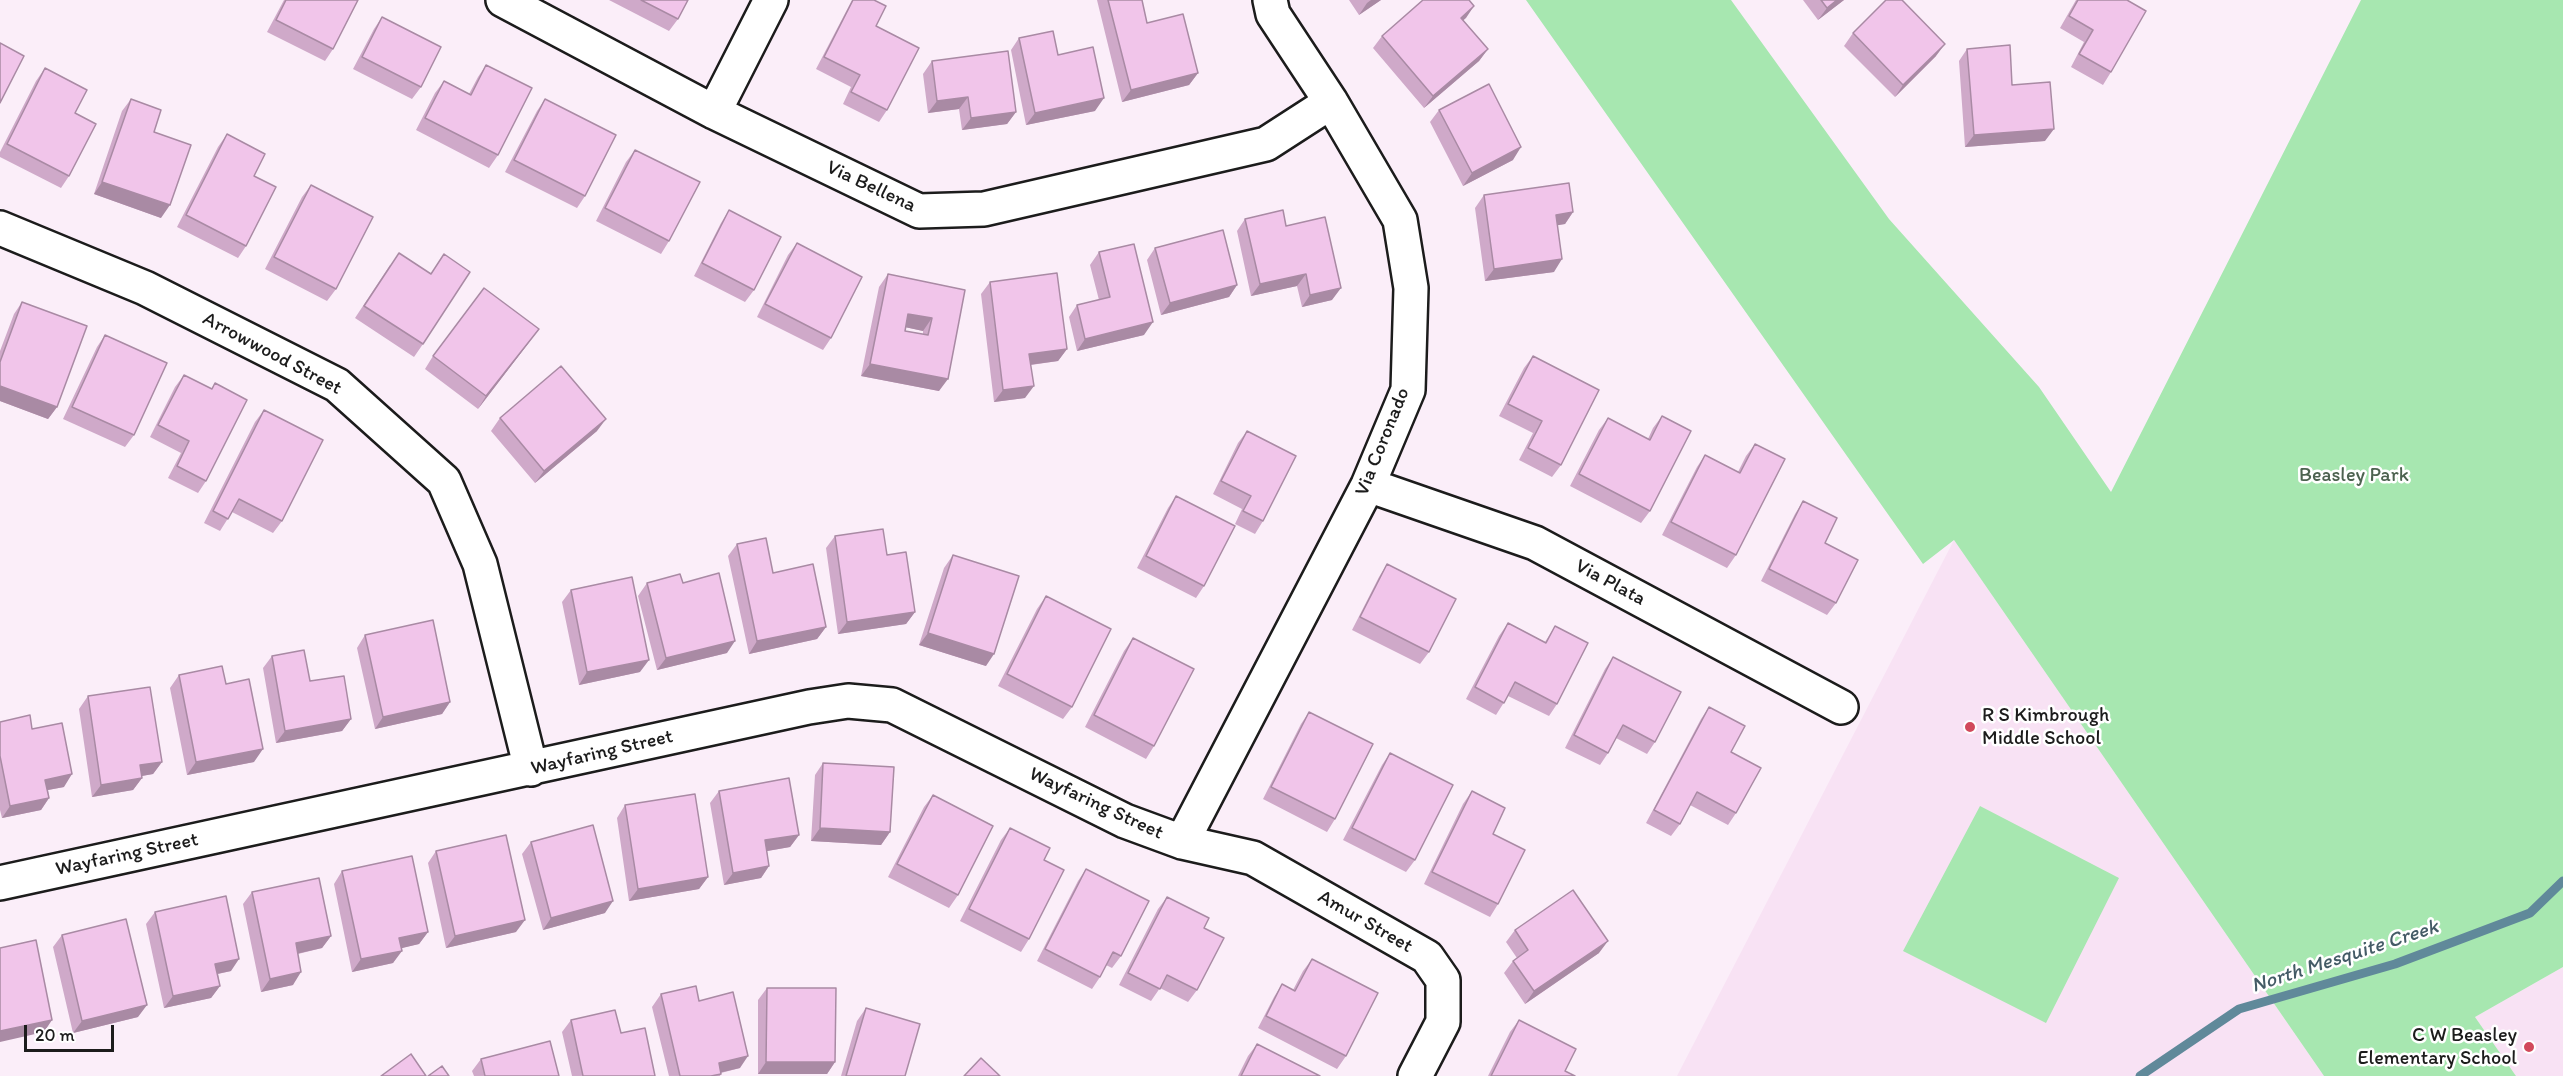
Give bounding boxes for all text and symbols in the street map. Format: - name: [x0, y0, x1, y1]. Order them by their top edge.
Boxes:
- street label: Via Bellena: [822, 156, 920, 218]
- street label: Arrowwood Street: [198, 307, 346, 401]
- street label: Via Coronado: [1350, 384, 1416, 500]
- park label: Beasley Park: [2299, 464, 2409, 488]
- street label: Via Plata: [1571, 555, 1649, 611]
- place label: R S Kimbrough Middle School: [1982, 704, 2109, 751]
- marker: R S Kimbrough Middle School: [1963, 720, 1977, 734]
- street label: Wayfaring Street: [529, 725, 675, 781]
- street label: Wayfaring Street: [1025, 762, 1167, 846]
- street label: Wayfaring Street: [53, 828, 201, 882]
- street label: Amur Street: [1313, 885, 1417, 959]
- water label: North Mesquite Creek: [2248, 915, 2442, 999]
- scale bar: [27, 1013, 117, 1051]
- text: 20 m: [35, 1024, 75, 1046]
- place label: C W Beasley Elementary School: [2358, 1024, 2517, 1071]
- marker: C W Beasley Elementary School: [2522, 1040, 2536, 1054]

